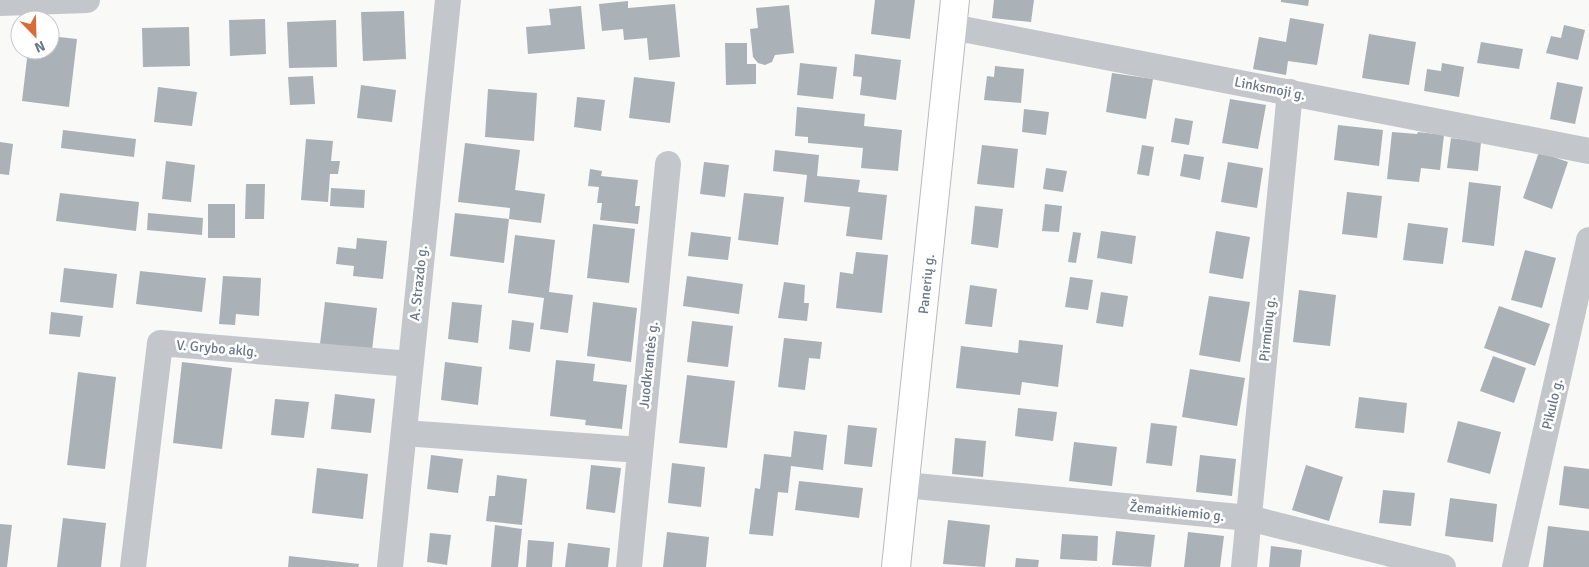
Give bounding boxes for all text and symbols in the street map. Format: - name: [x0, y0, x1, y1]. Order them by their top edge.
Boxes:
- north arrow: [10, 10, 60, 60]
- text: N: [32, 37, 48, 56]
- street label: Linksmoji g.: [1233, 73, 1307, 104]
- street label: A. Strazdo g.: [406, 245, 431, 322]
- street label: Panerių g.: [915, 253, 938, 315]
- street label: Pirmūnų g.: [1256, 296, 1279, 362]
- street label: Juodkrantės g.: [635, 321, 662, 409]
- street label: V. Grybo aklg.: [176, 336, 258, 361]
- street label: Pikulo g.: [1538, 377, 1567, 431]
- street label: Žemaitkiemio g.: [1129, 498, 1225, 525]

